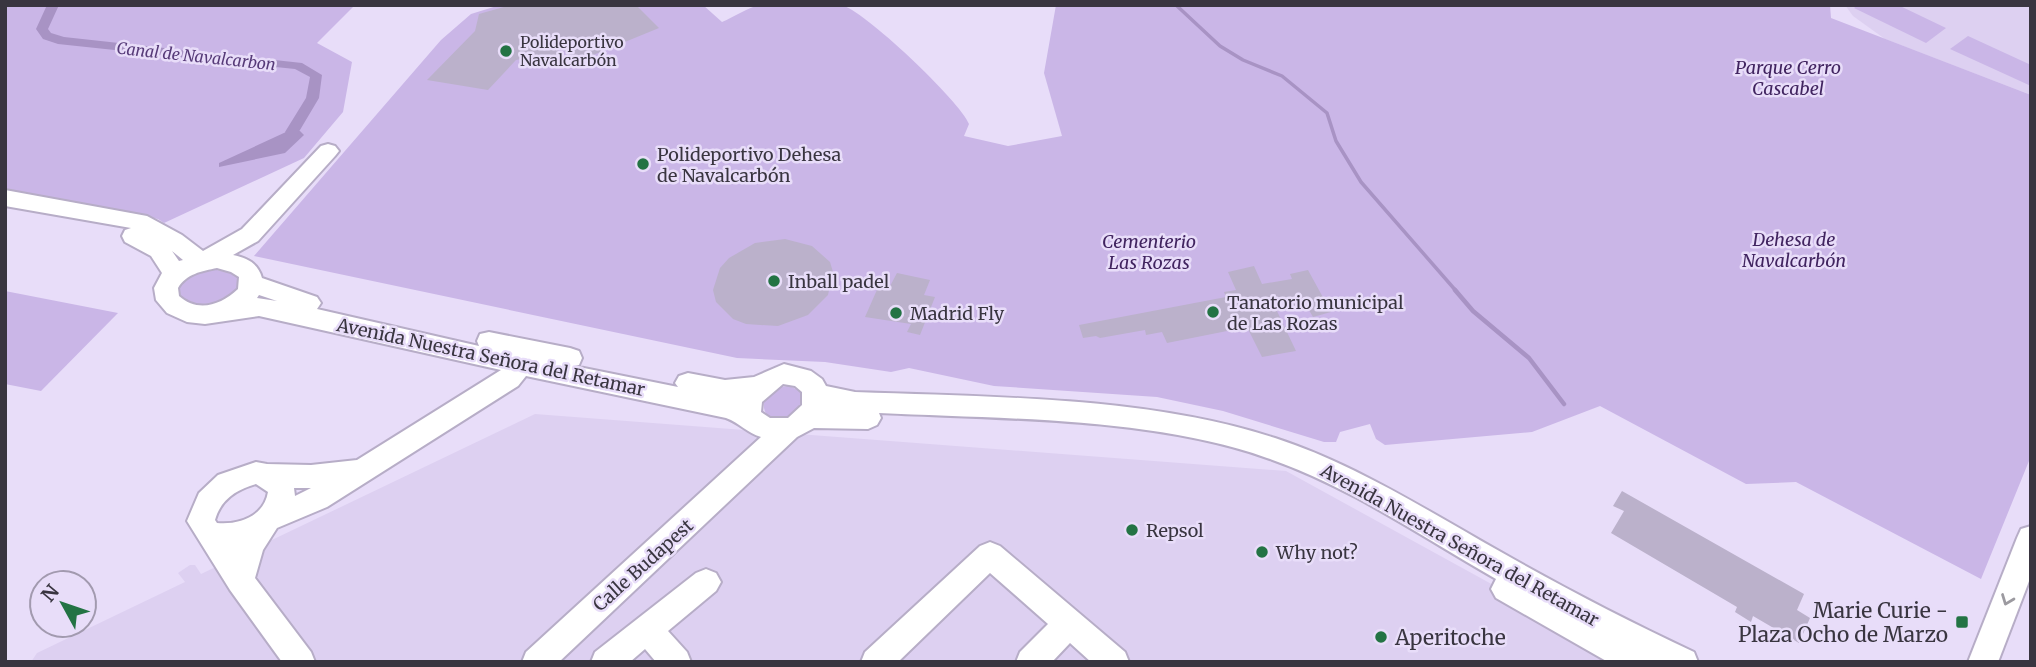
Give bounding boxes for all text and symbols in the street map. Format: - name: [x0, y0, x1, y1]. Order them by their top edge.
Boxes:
- place label: Polideportivo Navalcarbón: [520, 32, 624, 70]
- water label: Canal de Navalcarbon: [115, 38, 277, 74]
- marker: Polideportivo Navalcarbón: [498, 43, 514, 59]
- park label: Parque Cerro Cascabel: [1735, 56, 1841, 100]
- place label: Polideportivo Dehesa de Navalcarbón: [657, 143, 842, 187]
- marker: Polideportivo Dehesa de Navalcarbón: [635, 156, 651, 172]
- park label: Dehesa de Navalcarbón: [1742, 228, 1846, 272]
- park label: Cementerio Las Rozas: [1102, 230, 1196, 274]
- place label: Inball padel: [788, 270, 890, 293]
- marker: Inball padel: [766, 273, 782, 289]
- place label: Tanatorio municipal de Las Rozas: [1227, 291, 1404, 335]
- place label: Madrid Fly: [910, 302, 1005, 325]
- marker: Tanatorio municipal de Las Rozas: [1205, 304, 1221, 320]
- marker: Madrid Fly: [888, 305, 904, 321]
- street label: Avenida Nuestra Señora del Retamar: [334, 313, 647, 401]
- street label: Avenida Nuestra Señora del Retamar: [1316, 458, 1603, 631]
- street label: Calle Budapest: [588, 514, 698, 616]
- place label: Repsol: [1146, 519, 1204, 542]
- marker: Repsol: [1124, 522, 1140, 538]
- place label: Why not?: [1275, 541, 1358, 564]
- marker: Why not?: [1254, 544, 1270, 560]
- north arrow: [28, 569, 98, 639]
- text: N: [36, 580, 64, 607]
- one-way arrow: [2001, 594, 2015, 606]
- place label: Marie Curie - Plaza Ocho de Marzo: [1738, 597, 1948, 648]
- marker: Marie Curie - Plaza Ocho de Marzo: [1954, 614, 1970, 630]
- place label: Aperitoche: [1394, 624, 1506, 651]
- marker: Aperitoche: [1373, 629, 1389, 645]

